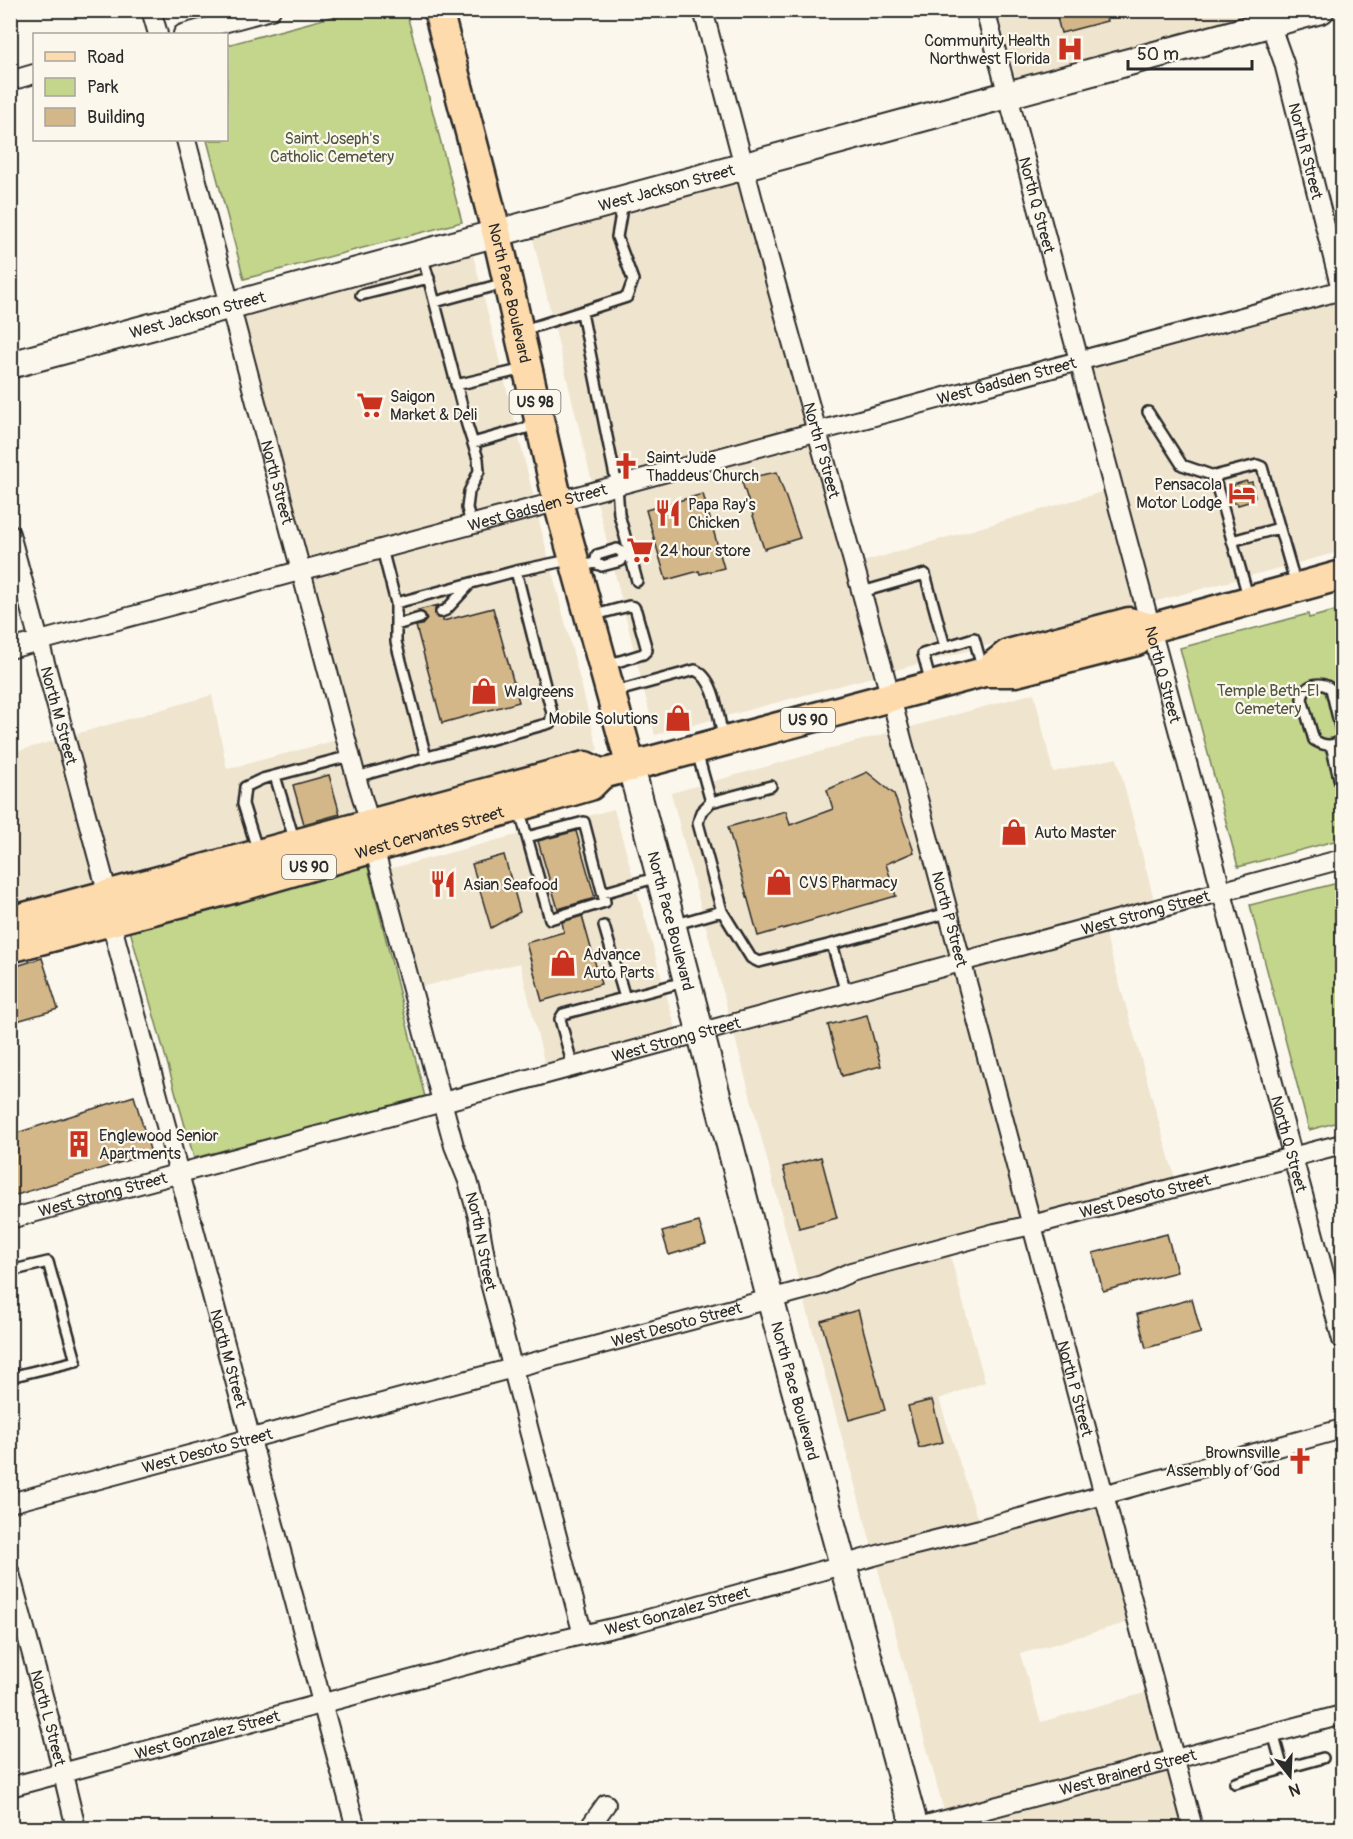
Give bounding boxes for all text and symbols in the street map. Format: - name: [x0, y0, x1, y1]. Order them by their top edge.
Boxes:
- place label: Community Health Northwest Florida: [924, 31, 1050, 69]
- legend: [33, 33, 228, 141]
- scale bar: [1128, 33, 1252, 71]
- hospital icon: Community Health Northwest Florida: [1055, 34, 1085, 64]
- text: 50 m: [1137, 43, 1179, 66]
- text: Road: [87, 46, 124, 69]
- text: Park: [87, 76, 119, 99]
- street label: North R Street: [1283, 101, 1327, 202]
- text: Building: [87, 106, 145, 129]
- park label: Saint Joseph's Catholic Cemetery: [270, 129, 394, 167]
- street label: North Q Street: [1014, 155, 1059, 256]
- street label: West Jackson Street: [596, 160, 737, 216]
- street label: North Pace Boulevard: [483, 221, 535, 365]
- street label: West Jackson Street: [127, 287, 268, 343]
- street label: West Gadsden Street: [935, 353, 1079, 410]
- place label: Saigon Market & Deli: [390, 387, 477, 425]
- supermarket icon: Saigon Market & Deli: [355, 390, 385, 420]
- road number: US 98: [510, 390, 560, 414]
- street label: North P Street: [798, 400, 844, 501]
- street label: North Street: [256, 438, 297, 527]
- place label: Saint Jude Thaddeus Church: [646, 448, 759, 486]
- church icon: Saint Jude Thaddeus Church: [611, 451, 641, 481]
- place label: Pensacola Motor Lodge: [1136, 475, 1222, 513]
- hotel icon: Pensacola Motor Lodge: [1227, 478, 1257, 508]
- street label: West Gadsden Street: [466, 479, 610, 536]
- place label: Papa Ray's Chicken: [688, 495, 756, 533]
- restaurant icon: Papa Ray's Chicken: [653, 498, 683, 528]
- supermarket icon: 24 hour store: [625, 535, 655, 565]
- place label: 24 hour store: [660, 541, 751, 561]
- street label: North Q Street: [1140, 624, 1185, 726]
- street label: North M Street: [35, 664, 81, 768]
- shop icon: Walgreens: [469, 676, 499, 706]
- park label: Temple Beth-El Cemetery: [1217, 681, 1319, 719]
- place label: Walgreens: [504, 682, 574, 702]
- shop icon: Mobile Solutions: [663, 703, 693, 733]
- road number: US 90: [781, 708, 835, 732]
- place label: Mobile Solutions: [549, 709, 658, 729]
- street label: West Cervantes Street: [353, 802, 507, 864]
- shop icon: Auto Master: [999, 817, 1029, 847]
- place label: Auto Master: [1034, 823, 1117, 843]
- street label: North Pace Boulevard: [643, 849, 698, 993]
- road number: US 90: [282, 855, 336, 879]
- shop icon: CVS Pharmacy: [764, 867, 794, 897]
- restaurant icon: Asian Seafood: [428, 869, 458, 899]
- street label: North P Street: [927, 869, 972, 970]
- place label: CVS Pharmacy: [799, 873, 898, 893]
- place label: Asian Seafood: [463, 875, 558, 895]
- street label: West Strong Street: [1079, 886, 1213, 940]
- place label: Advance Auto Parts: [583, 945, 654, 983]
- shop icon: Advance Auto Parts: [548, 948, 578, 978]
- street label: West Strong Street: [610, 1013, 743, 1067]
- street label: North Q Street: [1266, 1094, 1311, 1195]
- place label: Englewood Senior Apartments: [99, 1126, 219, 1164]
- building icon: Englewood Senior Apartments: [64, 1129, 94, 1159]
- street label: West Strong Street: [36, 1168, 170, 1222]
- street label: West Desoto Street: [1077, 1170, 1213, 1223]
- street label: North N Street: [461, 1190, 501, 1294]
- street label: West Desoto Street: [609, 1298, 745, 1352]
- street label: North M Street: [205, 1307, 251, 1410]
- street label: North Pace Boulevard: [766, 1319, 823, 1463]
- street label: North P Street: [1052, 1339, 1097, 1439]
- street label: West Desoto Street: [140, 1424, 275, 1478]
- place label: Brownsville Assembly of God: [1166, 1443, 1280, 1481]
- church icon: Brownsville Assembly of God: [1285, 1446, 1315, 1476]
- street label: West Gonzalez Street: [603, 1582, 753, 1640]
- street label: North L Street: [26, 1668, 70, 1769]
- street label: West Gonzalez Street: [133, 1706, 283, 1764]
- street label: West Brainerd Street: [1057, 1745, 1199, 1800]
- north arrow: [1260, 1746, 1320, 1806]
- text: N: [1286, 1778, 1303, 1801]

